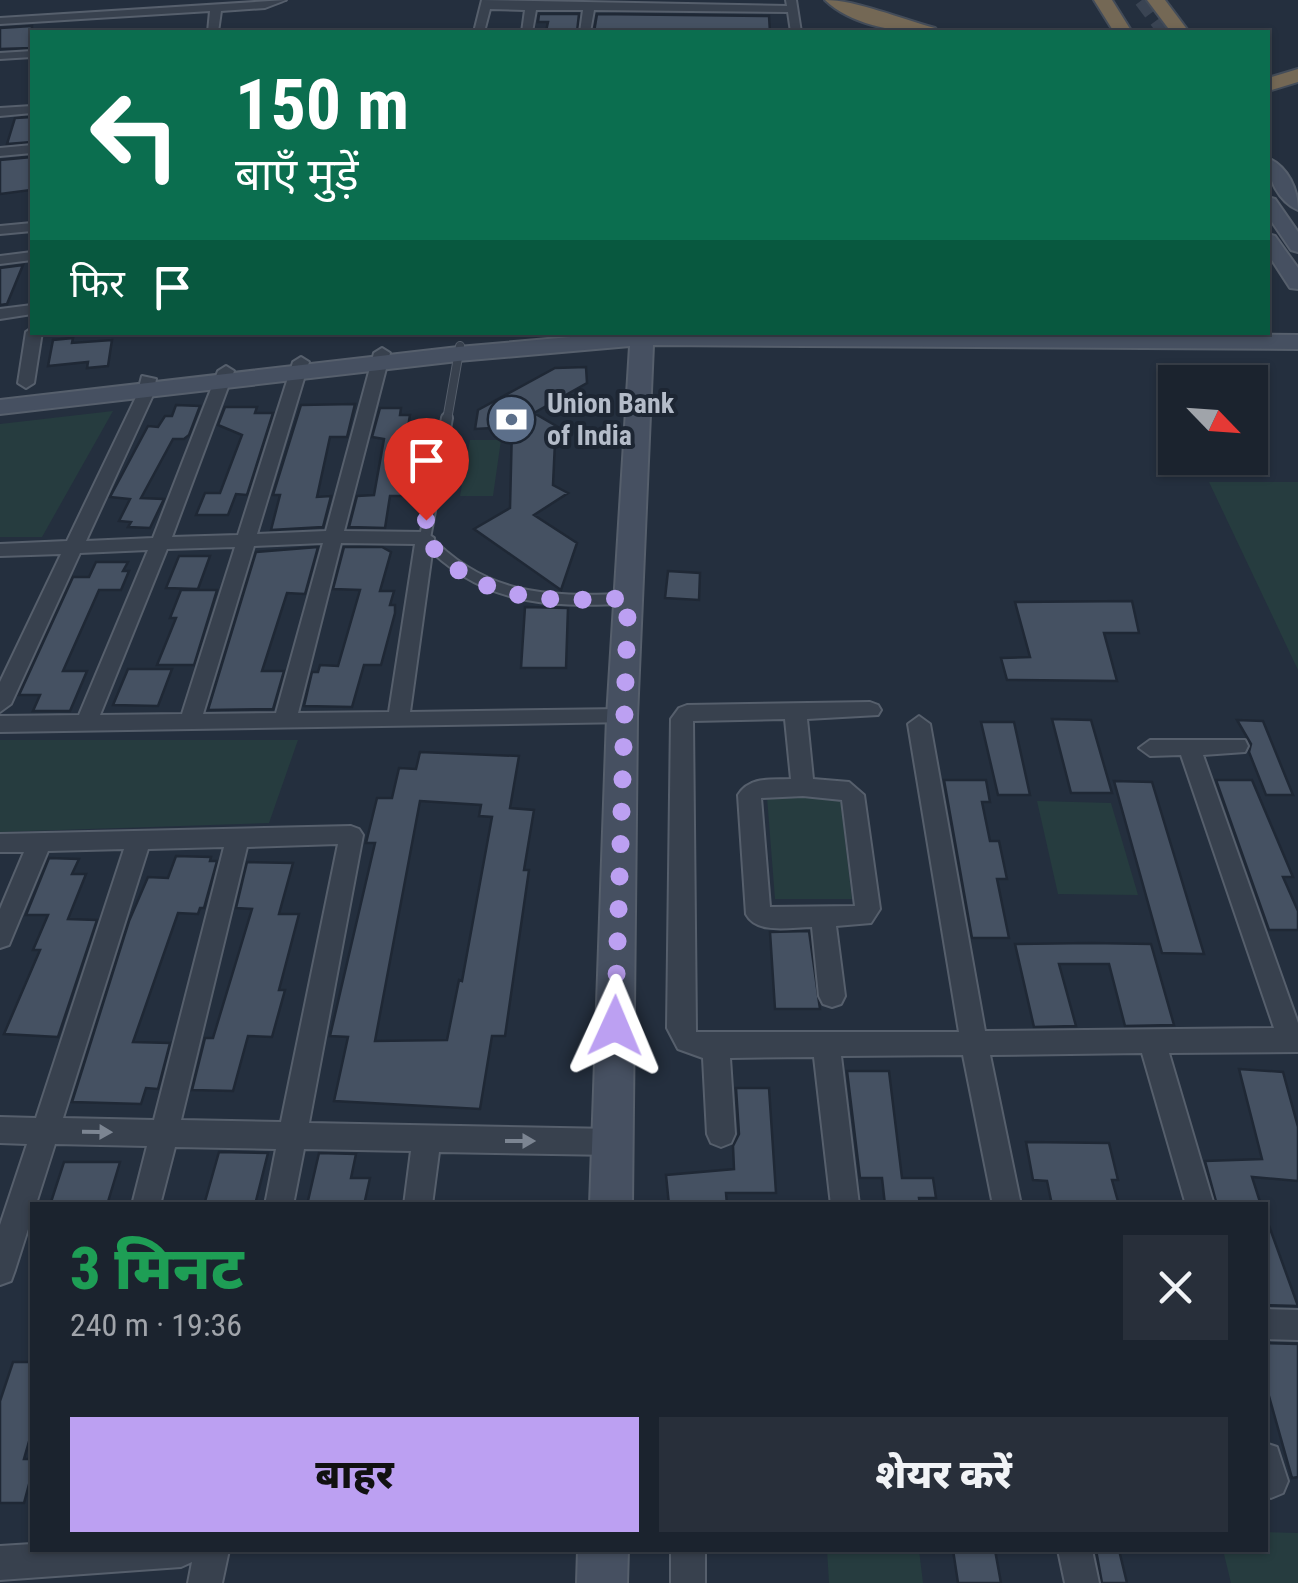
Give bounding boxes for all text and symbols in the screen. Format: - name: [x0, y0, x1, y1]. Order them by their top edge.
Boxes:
- text: 150 m: [235, 64, 409, 146]
- icon: left: [70, 70, 200, 200]
- text: बाएँ मुड़ें: [235, 148, 359, 201]
- icon: arrive: [145, 260, 200, 315]
- text: फिर: [70, 262, 125, 306]
- north arrow: [1158, 365, 1268, 475]
- map controls: [1158, 365, 1268, 475]
- place label: Union Bank of India: [547, 387, 675, 452]
- bank icon: Union Bank of India: [486, 393, 538, 445]
- pin: [384, 418, 469, 521]
- icon: arrive: [399, 433, 454, 488]
- position arrow: [563, 974, 667, 1078]
- one-way arrow: [82, 1125, 114, 1141]
- one-way arrow: [504, 1133, 536, 1149]
- text: 3 मिनट: [70, 1233, 244, 1304]
- button: close: [1123, 1235, 1228, 1340]
- text: 240 m · 19:36: [70, 1306, 242, 1344]
- button: बाहर: [70, 1417, 639, 1532]
- button: शेयर करें: [659, 1417, 1228, 1532]

